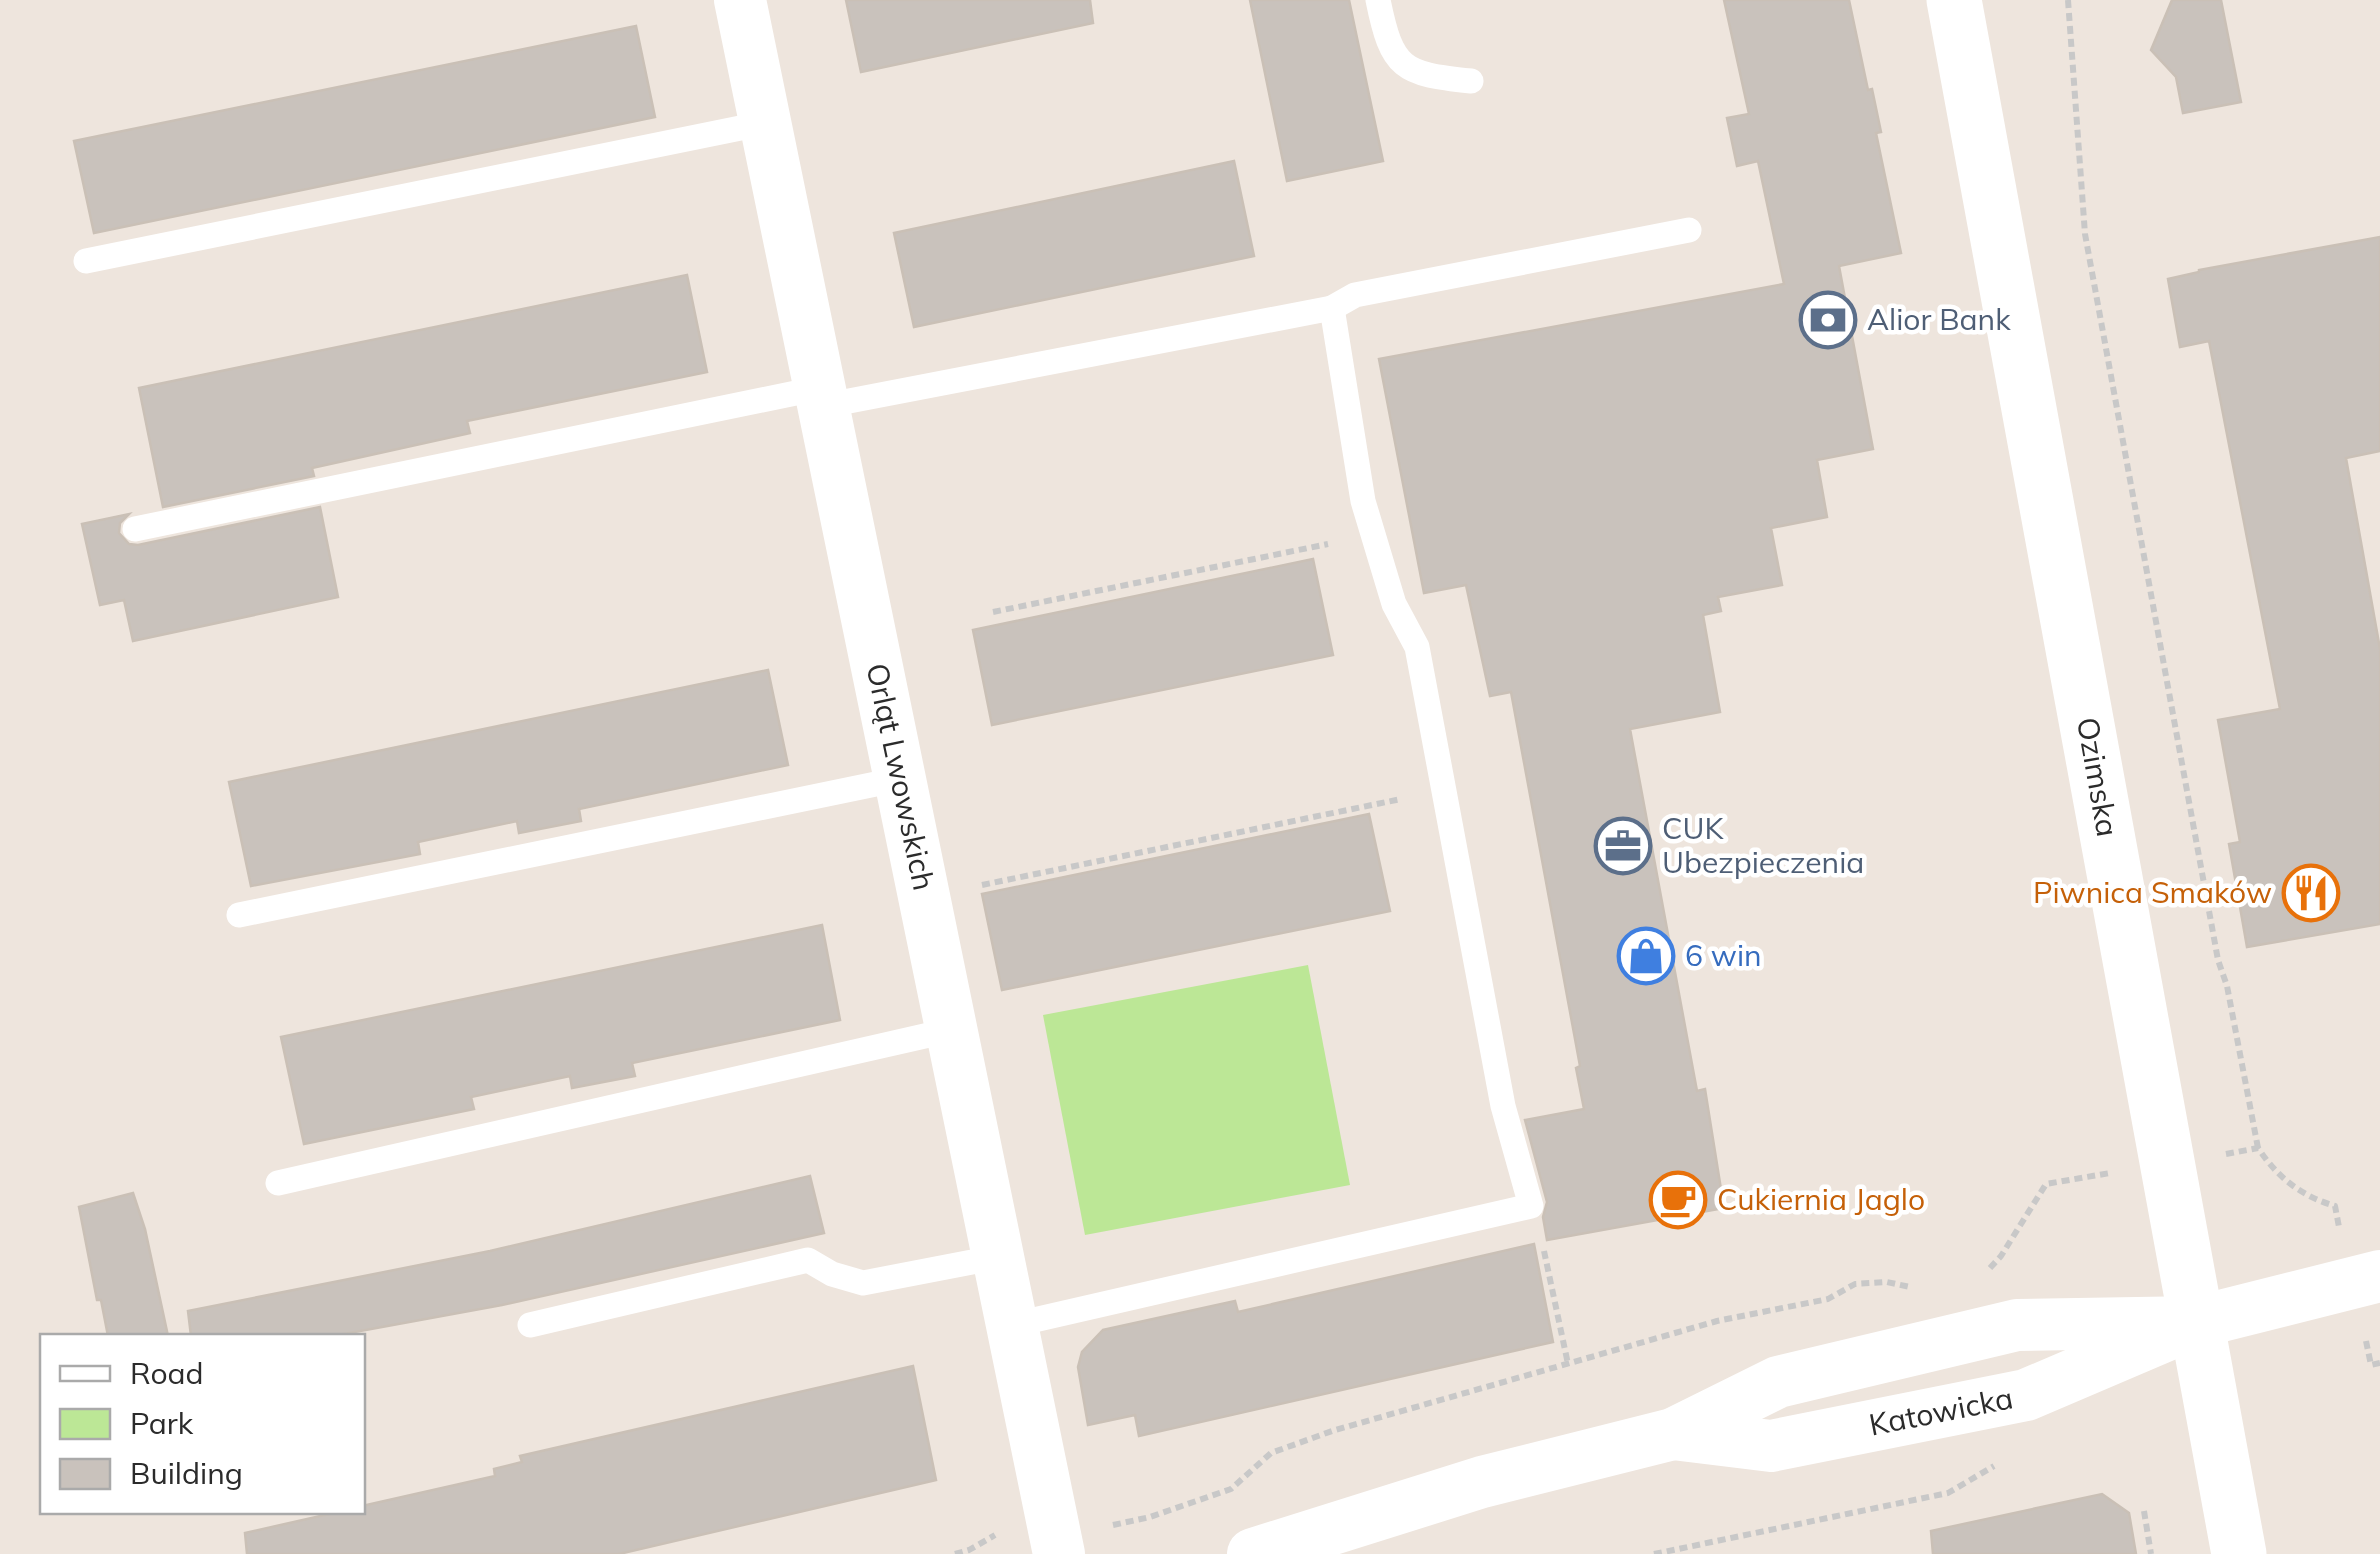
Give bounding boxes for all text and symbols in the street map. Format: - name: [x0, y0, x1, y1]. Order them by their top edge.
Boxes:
- bank icon: Alior Bank: [1798, 290, 1858, 350]
- place label: Alior Bank: [1867, 300, 2011, 338]
- street label: Orląt Lwowskich: [858, 660, 944, 894]
- street label: Ozimska: [2069, 714, 2127, 839]
- place label: CUK Ubezpieczenia: [1662, 809, 1864, 881]
- office icon: CUK Ubezpieczenia: [1593, 816, 1653, 876]
- restaurant icon: Piwnica Smaków: [2281, 863, 2341, 923]
- place label: Piwnica Smaków: [2033, 873, 2272, 911]
- shop icon: 6 win: [1616, 926, 1676, 986]
- place label: 6 win: [1685, 936, 1762, 974]
- cafe icon: Cukiernia Jaglo: [1648, 1170, 1708, 1230]
- place label: Cukiernia Jaglo: [1717, 1180, 1925, 1218]
- legend: [40, 1334, 365, 1514]
- text: Road: [130, 1354, 204, 1392]
- street label: Katowicka: [1866, 1378, 2016, 1444]
- text: Park: [130, 1404, 194, 1442]
- text: Building: [130, 1454, 243, 1492]

